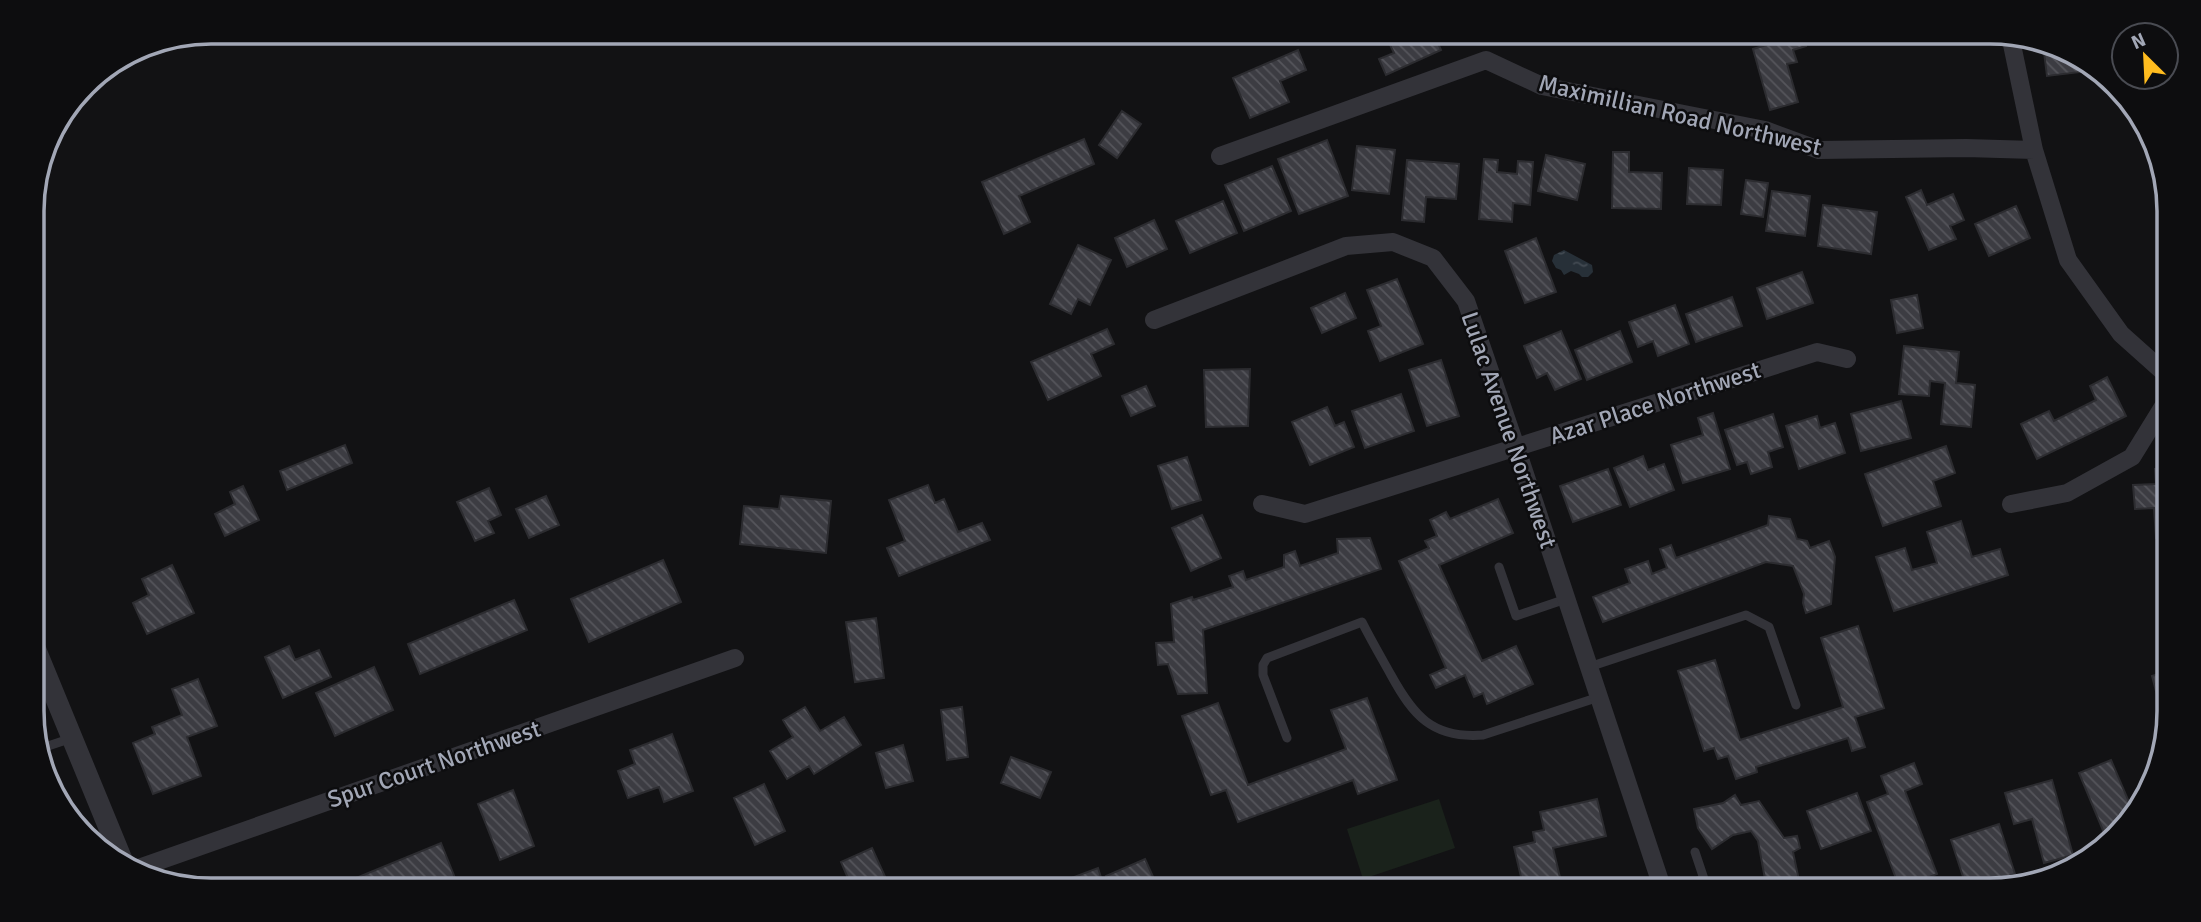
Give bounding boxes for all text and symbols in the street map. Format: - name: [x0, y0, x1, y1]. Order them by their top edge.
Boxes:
- north arrow: [2110, 21, 2180, 91]
- text: N: [2128, 28, 2149, 55]
- street label: Maximillian Road Northwest: [1536, 68, 1824, 162]
- street label: Lulac Avenue Northwest: [1454, 308, 1564, 552]
- street label: Azar Place Northwest: [1546, 355, 1764, 451]
- street label: Spur Court Northwest: [324, 713, 544, 815]

